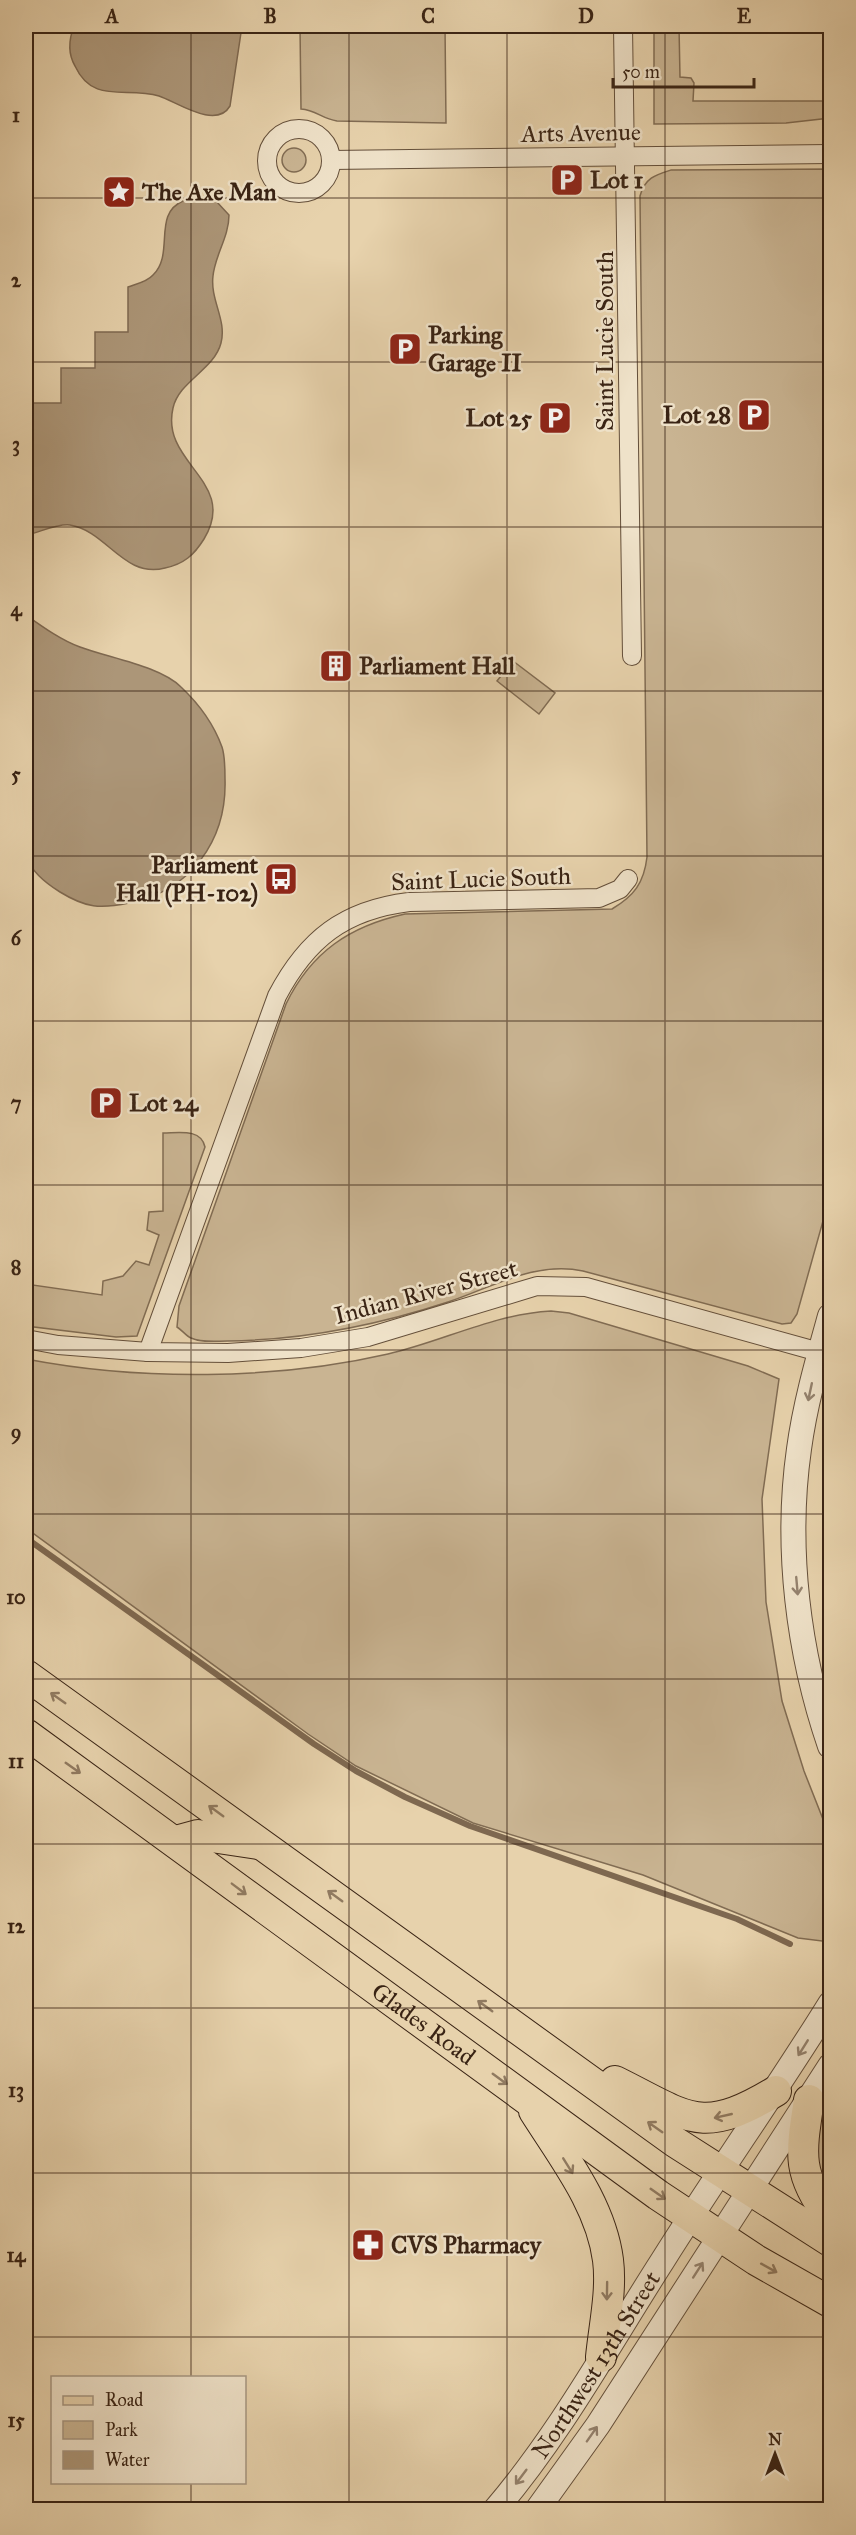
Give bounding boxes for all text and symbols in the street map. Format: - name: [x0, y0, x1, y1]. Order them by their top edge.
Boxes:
- text: A: [103, 4, 119, 28]
- text: B: [263, 4, 277, 28]
- text: C: [421, 4, 435, 28]
- text: D: [578, 4, 594, 28]
- text: E: [737, 4, 752, 28]
- scale bar: [613, 51, 754, 89]
- text: 50 m: [622, 61, 660, 83]
- text: 1: [12, 103, 20, 127]
- street label: Arts Avenue: [520, 117, 641, 149]
- parking icon: Lot 1: [549, 162, 585, 198]
- place label: Lot 1: [590, 165, 644, 195]
- place icon: The Axe Man: [101, 174, 137, 210]
- place label: The Axe Man: [141, 177, 277, 207]
- street label: Saint Lucie South: [590, 251, 620, 431]
- text: 2: [11, 268, 22, 292]
- place label: Parking Garage II: [428, 320, 522, 378]
- parking icon: Parking Garage II: [387, 331, 423, 367]
- parking icon: Lot 28: [736, 397, 772, 433]
- parking icon: Lot 25: [537, 400, 573, 436]
- place label: Lot 28: [663, 400, 731, 430]
- place label: Lot 25: [466, 403, 533, 433]
- text: 3: [12, 432, 20, 457]
- text: 4: [10, 597, 22, 622]
- building icon: Parliament Hall: [318, 648, 354, 684]
- place label: Parliament Hall: [359, 651, 516, 681]
- text: 5: [11, 762, 21, 786]
- place label: Parliament Hall (PH-102): [116, 850, 258, 908]
- bus stop icon: Parliament Hall (PH-102): [263, 861, 299, 897]
- street label: Saint Lucie South: [390, 861, 572, 897]
- text: 6: [11, 926, 23, 950]
- parking icon: Lot 24: [88, 1085, 124, 1121]
- place label: Lot 24: [129, 1088, 200, 1118]
- text: 7: [11, 1091, 22, 1115]
- street label: Indian River Street: [331, 1253, 521, 1331]
- text: 8: [11, 1255, 21, 1279]
- one-way arrow: [804, 1382, 815, 1402]
- text: 9: [11, 1420, 21, 1445]
- one-way arrow: [792, 1576, 803, 1596]
- text: 10: [6, 1585, 26, 1609]
- one-way arrow: [50, 1692, 66, 1704]
- text: 11: [8, 1749, 24, 1773]
- one-way arrow: [65, 1762, 81, 1774]
- one-way arrow: [209, 1805, 225, 1817]
- one-way arrow: [231, 1882, 247, 1895]
- one-way arrow: [327, 1890, 343, 1903]
- text: 12: [7, 1914, 26, 1938]
- street label: Glades Road: [366, 1976, 481, 2072]
- one-way arrow: [477, 1999, 493, 2012]
- one-way arrow: [797, 2039, 809, 2056]
- one-way arrow: [491, 2073, 507, 2085]
- text: 13: [8, 2078, 24, 2103]
- one-way arrow: [714, 2111, 733, 2123]
- one-way arrow: [647, 2121, 663, 2133]
- one-way arrow: [563, 2157, 575, 2174]
- one-way arrow: [650, 2188, 666, 2200]
- pharmacy icon: CVS Pharmacy: [350, 2227, 386, 2263]
- place label: CVS Pharmacy: [391, 2230, 543, 2260]
- text: 14: [6, 2243, 26, 2268]
- one-way arrow: [692, 2262, 704, 2279]
- one-way arrow: [760, 2262, 777, 2274]
- street label: Northwest 13th Street: [525, 2265, 667, 2465]
- one-way arrow: [601, 2281, 613, 2301]
- legend: [51, 2376, 246, 2484]
- text: Road: [105, 2389, 143, 2411]
- text: 15: [7, 2408, 25, 2432]
- text: Park: [105, 2419, 138, 2441]
- north arrow: [745, 2424, 805, 2484]
- one-way arrow: [586, 2426, 598, 2442]
- text: N: [768, 2430, 782, 2449]
- text: Water: [105, 2449, 150, 2471]
- one-way arrow: [515, 2468, 528, 2484]

